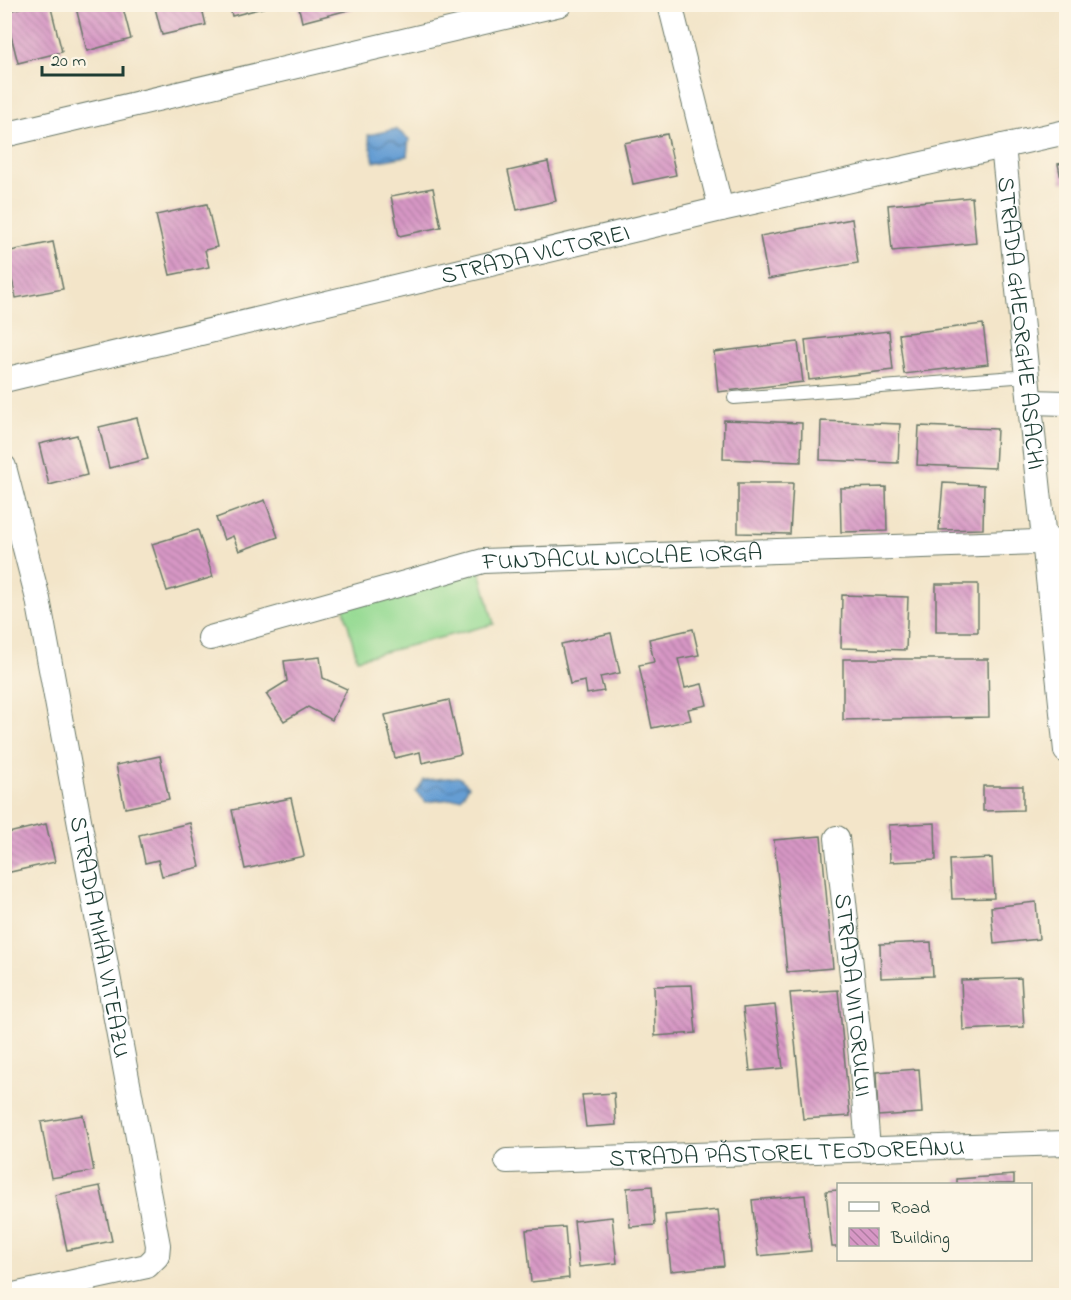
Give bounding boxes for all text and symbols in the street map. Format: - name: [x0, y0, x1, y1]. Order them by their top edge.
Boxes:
- scale bar: [42, 39, 123, 77]
- text: 20 m: [51, 49, 86, 75]
- street label: STRADA GHEORGHE ASACHI: [986, 175, 1052, 472]
- street label: STRADA VICTORIEI: [438, 216, 634, 295]
- street label: FUNDACUL NICOLAE IORGA: [481, 536, 763, 581]
- street label: STRADA MIHAI VITEAZU: [59, 814, 138, 1061]
- street label: STRADA VIITORULUI: [823, 892, 879, 1098]
- street label: STRADA PĂSTOREL TEODOREANU: [609, 1131, 965, 1178]
- legend: [837, 1183, 1032, 1261]
- text: Road: [891, 1196, 930, 1222]
- text: Building: [890, 1226, 950, 1253]

